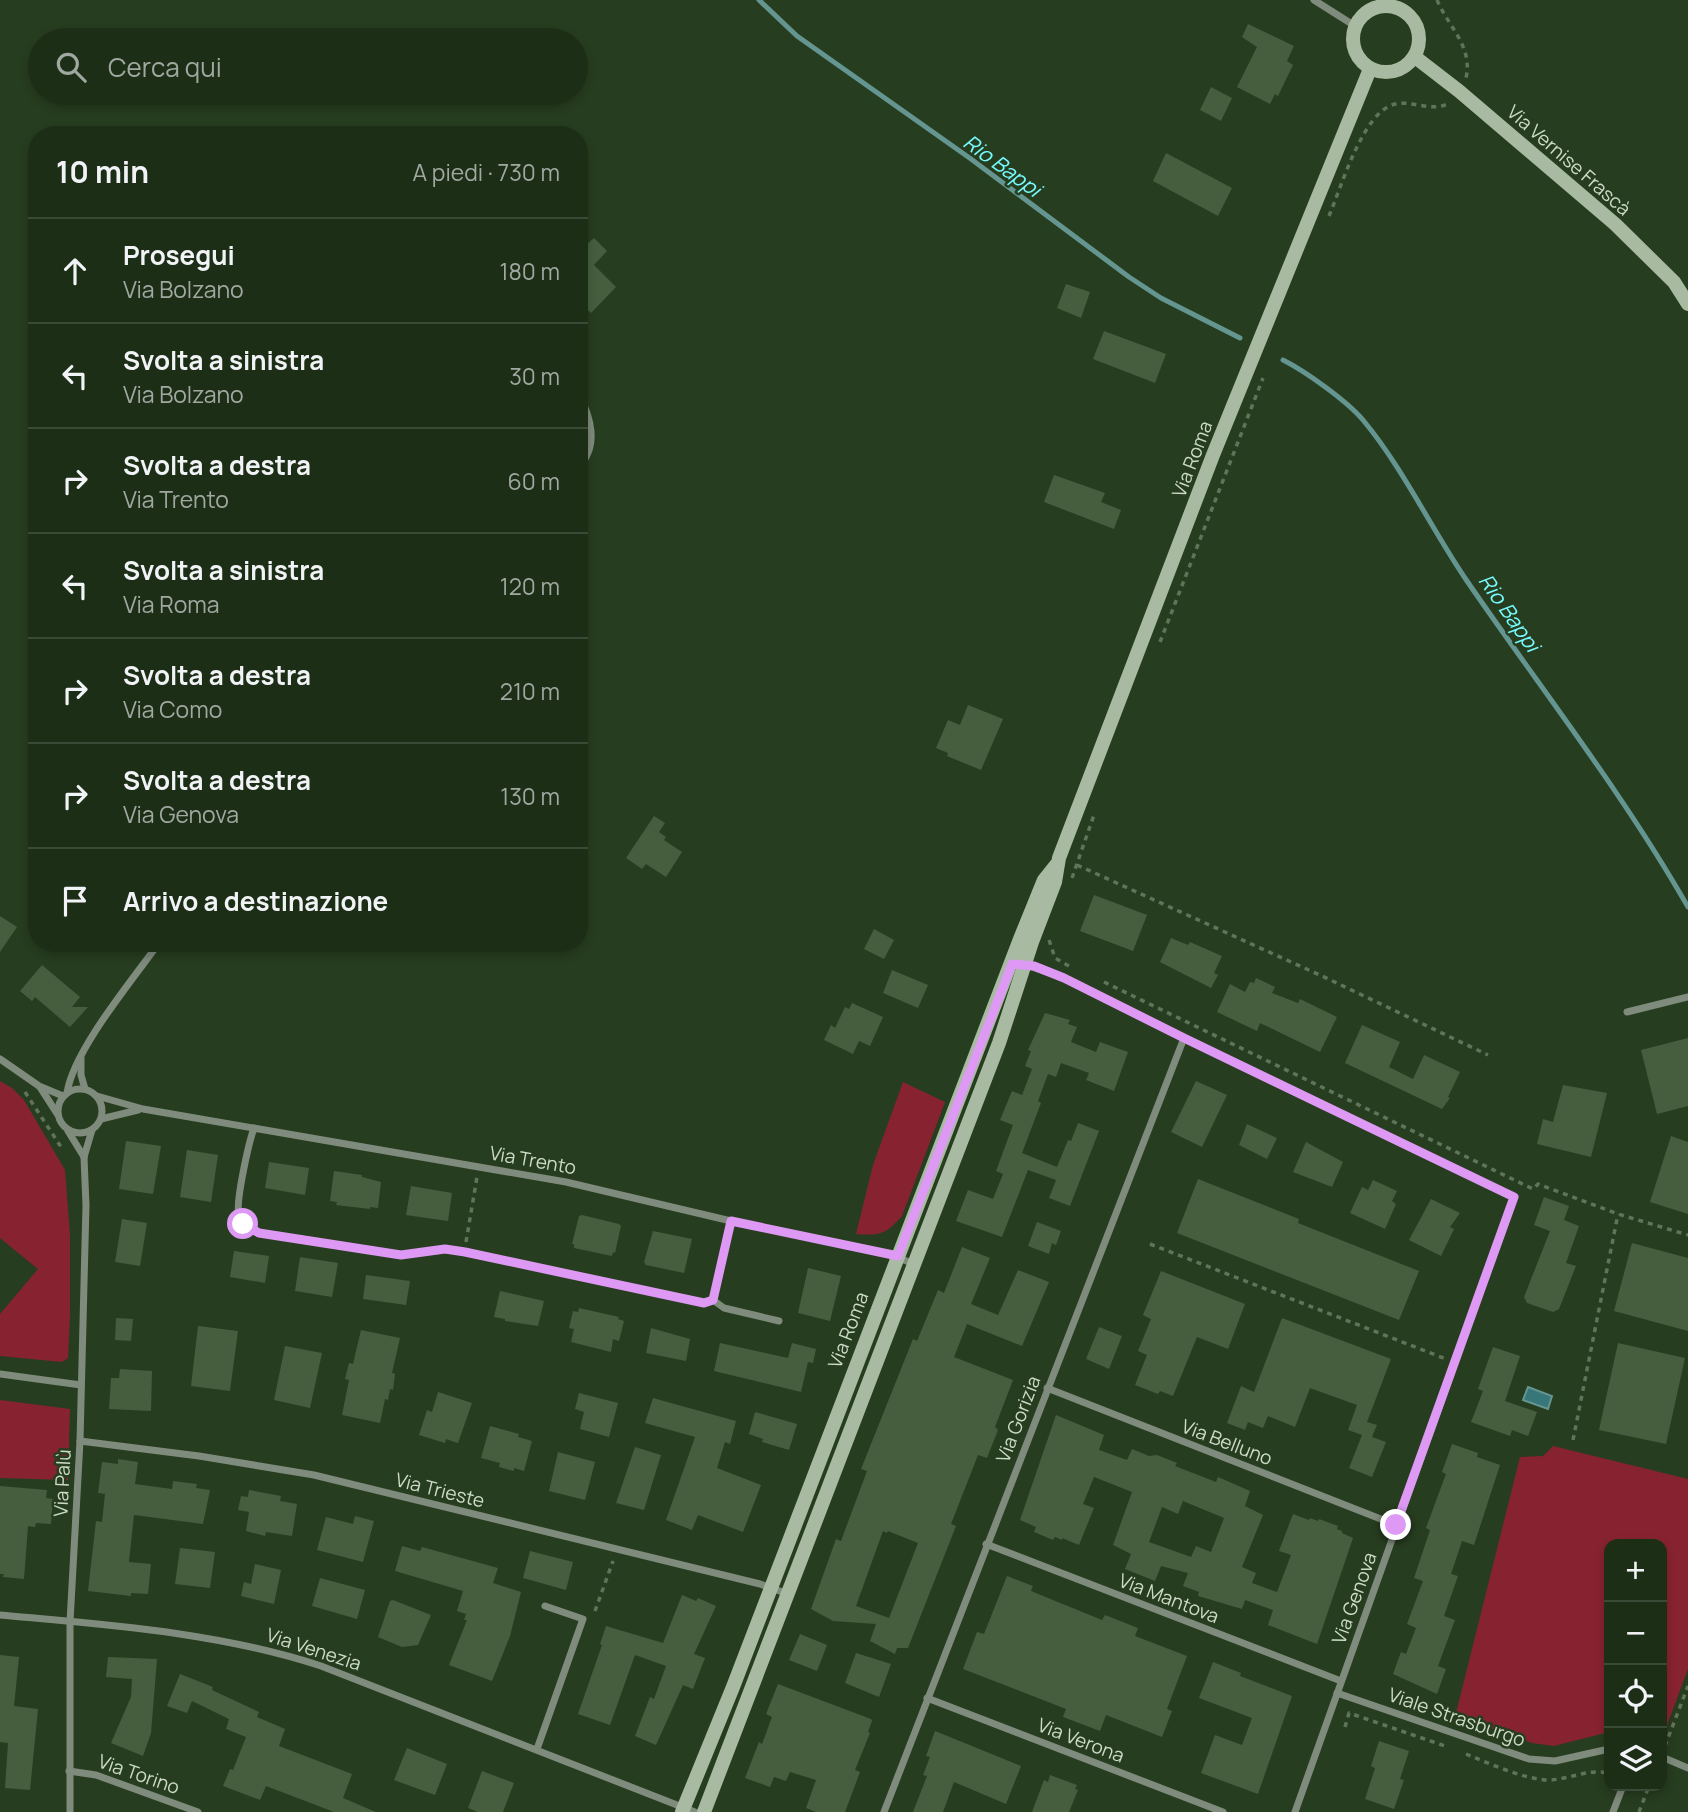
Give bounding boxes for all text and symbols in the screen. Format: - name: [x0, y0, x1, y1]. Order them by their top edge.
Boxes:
- search box: [28, 28, 588, 105]
- icon: search: [52, 48, 90, 86]
- text: Cerca qui: [108, 49, 222, 85]
- street label: Via Vernise Frascà: [1501, 99, 1637, 221]
- water label: Rio Bappi: [958, 128, 1049, 205]
- text: 10 min: [56, 151, 149, 192]
- text: A piedi · 730 m: [413, 156, 560, 188]
- text: Prosegui: [123, 237, 235, 273]
- icon: ahead: [56, 252, 94, 290]
- text: 180 m: [500, 255, 560, 287]
- text: Via Bolzano: [123, 273, 244, 305]
- text: Svolta a sinistra: [123, 342, 324, 378]
- icon: left: [56, 357, 94, 395]
- text: 30 m: [509, 360, 560, 392]
- text: Via Bolzano: [123, 378, 244, 410]
- street label: Via Roma: [1166, 417, 1218, 501]
- text: Svolta a destra: [123, 447, 311, 483]
- icon: right: [56, 462, 94, 500]
- text: 60 m: [508, 465, 560, 497]
- text: Via Trento: [123, 483, 229, 515]
- text: Svolta a sinistra: [123, 552, 324, 588]
- icon: left: [56, 567, 94, 605]
- water label: Rio Bappi: [1473, 568, 1549, 659]
- text: 120 m: [500, 570, 560, 602]
- text: Via Roma: [123, 588, 220, 620]
- text: Svolta a destra: [123, 657, 311, 693]
- icon: right: [56, 672, 94, 710]
- text: 210 m: [500, 675, 560, 707]
- text: Via Como: [123, 693, 222, 725]
- text: Svolta a destra: [123, 762, 311, 798]
- icon: right: [56, 777, 94, 815]
- text: 130 m: [500, 780, 560, 812]
- text: Via Genova: [123, 798, 239, 830]
- icon: arrive: [56, 882, 94, 920]
- text: Arrivo a destinazione: [123, 883, 388, 919]
- street label: Via Trento: [488, 1140, 578, 1180]
- route start: [227, 1208, 258, 1239]
- street label: Via Roma: [822, 1288, 874, 1372]
- street label: Via Gorizia: [990, 1372, 1046, 1466]
- street label: Via Belluno: [1178, 1413, 1276, 1471]
- street label: Via Palù: [47, 1449, 77, 1517]
- street label: Via Trieste: [393, 1466, 487, 1514]
- route end: [1380, 1509, 1411, 1540]
- map controls: [1604, 1539, 1667, 1791]
- button: +: [1604, 1539, 1667, 1602]
- street label: Via Genova: [1325, 1549, 1383, 1647]
- street label: Via Mantova: [1115, 1567, 1223, 1629]
- button: −: [1604, 1602, 1667, 1665]
- street label: Via Venezia: [263, 1621, 365, 1677]
- button: locate: [1604, 1665, 1667, 1728]
- street label: Viale Strasburgo: [1385, 1681, 1529, 1753]
- street label: Via Verona: [1034, 1712, 1128, 1768]
- button: layers: [1604, 1728, 1667, 1791]
- street label: Via Torino: [95, 1748, 183, 1800]

